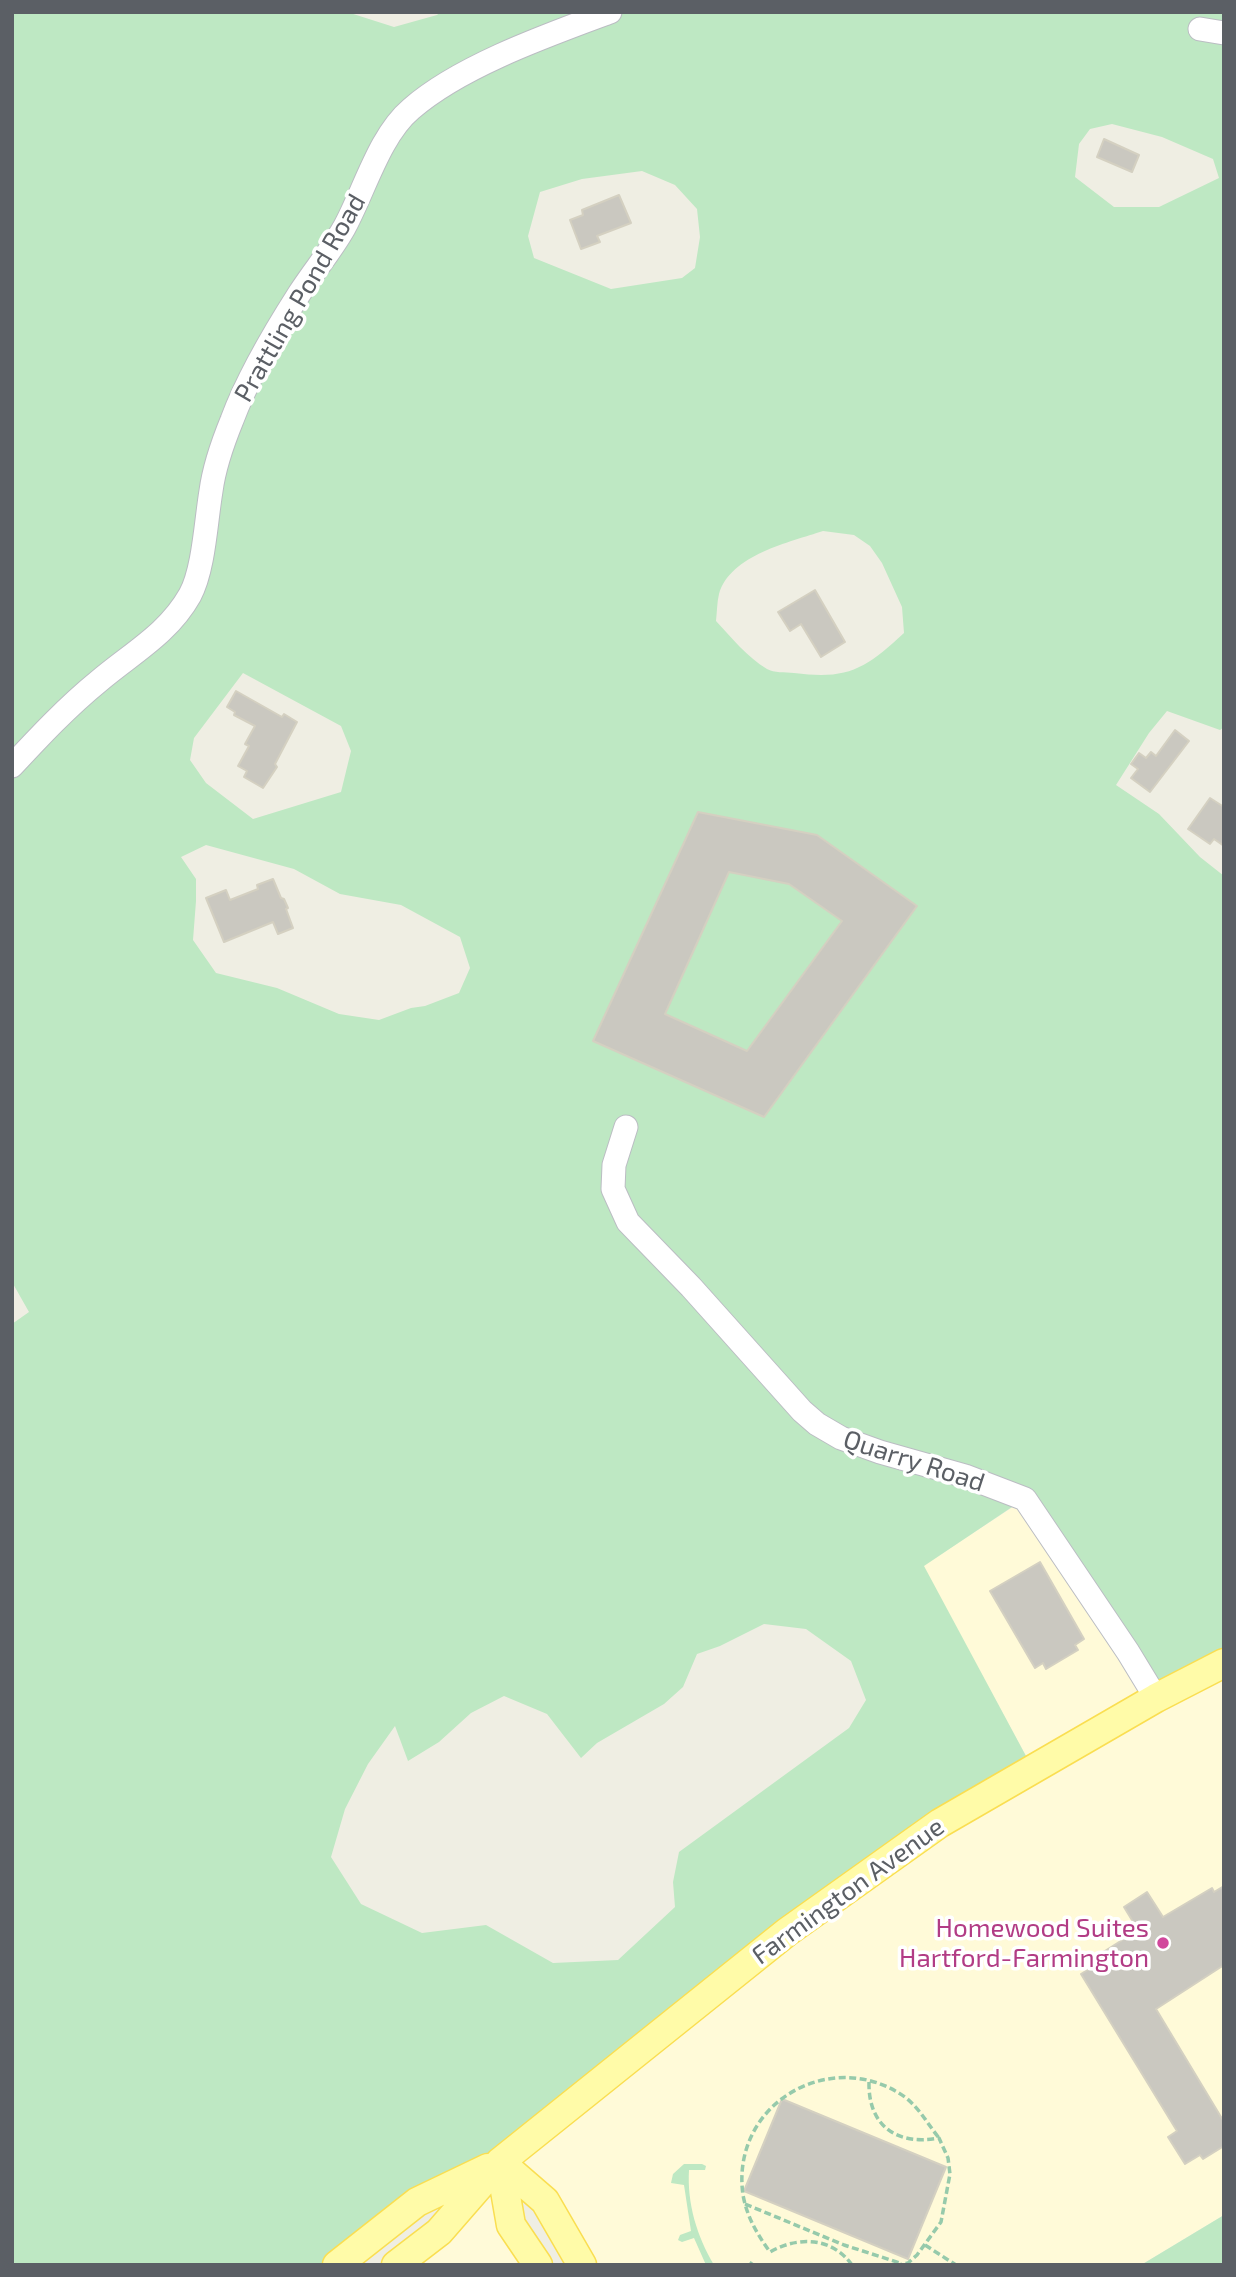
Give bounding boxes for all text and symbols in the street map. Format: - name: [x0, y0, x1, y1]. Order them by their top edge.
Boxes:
- street label: Prattling Pond Road: [228, 188, 372, 408]
- street label: Quarry Road: [839, 1423, 989, 1499]
- street label: Farmington Avenue: [746, 1811, 950, 1971]
- place label: Homewood Suites Hartford-Farmington: [899, 1912, 1149, 1974]
- marker: Homewood Suites Hartford-Farmington: [1155, 1935, 1171, 1951]

